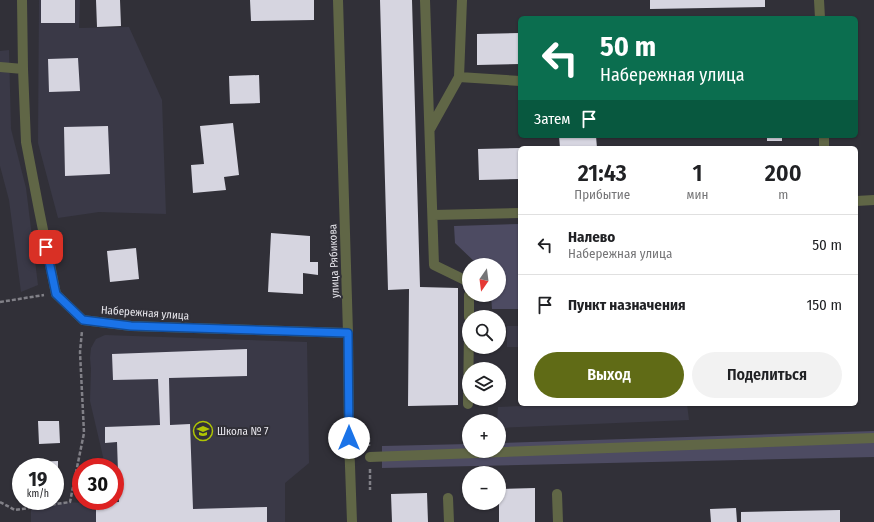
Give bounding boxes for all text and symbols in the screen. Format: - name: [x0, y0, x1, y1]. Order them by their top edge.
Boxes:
- text: 50 m: [600, 30, 656, 63]
- icon: left: [534, 32, 586, 84]
- text: Набережная улица: [600, 64, 744, 86]
- icon: arrive: [578, 108, 600, 130]
- text: Затем: [534, 110, 570, 128]
- text: 21:43: [578, 159, 627, 187]
- text: 1: [692, 159, 702, 187]
- text: 200: [765, 159, 802, 187]
- text: Прибытие: [574, 187, 630, 202]
- text: мин: [687, 187, 708, 202]
- text: m: [778, 187, 788, 202]
- street label: улица Рябикова: [326, 224, 342, 298]
- text: Налево: [568, 228, 615, 246]
- pin: [29, 230, 63, 264]
- icon: left: [534, 234, 556, 256]
- icon: arrive: [35, 236, 57, 258]
- text: 50 m: [812, 236, 842, 254]
- text: Набережная улица: [568, 246, 672, 261]
- north arrow: [462, 258, 506, 302]
- map controls: [462, 258, 506, 510]
- icon: arrive: [534, 294, 556, 316]
- text: Пункт назначения: [568, 296, 686, 314]
- text: 150 m: [806, 296, 842, 314]
- street label: Набережная улица: [101, 303, 189, 323]
- button: search: [462, 310, 506, 354]
- button: Выход: [534, 352, 684, 398]
- button: Поделиться: [692, 352, 842, 398]
- button: layers: [462, 362, 506, 406]
- button: +: [462, 414, 506, 458]
- position arrow: [328, 417, 370, 459]
- school or university icon: Школа № 7: [192, 420, 214, 442]
- place label: Школа № 7: [217, 425, 269, 438]
- speed limit sign: 30: [72, 458, 124, 510]
- button: −: [462, 466, 506, 510]
- text: 19: [29, 467, 47, 491]
- text: km/h: [27, 488, 49, 500]

